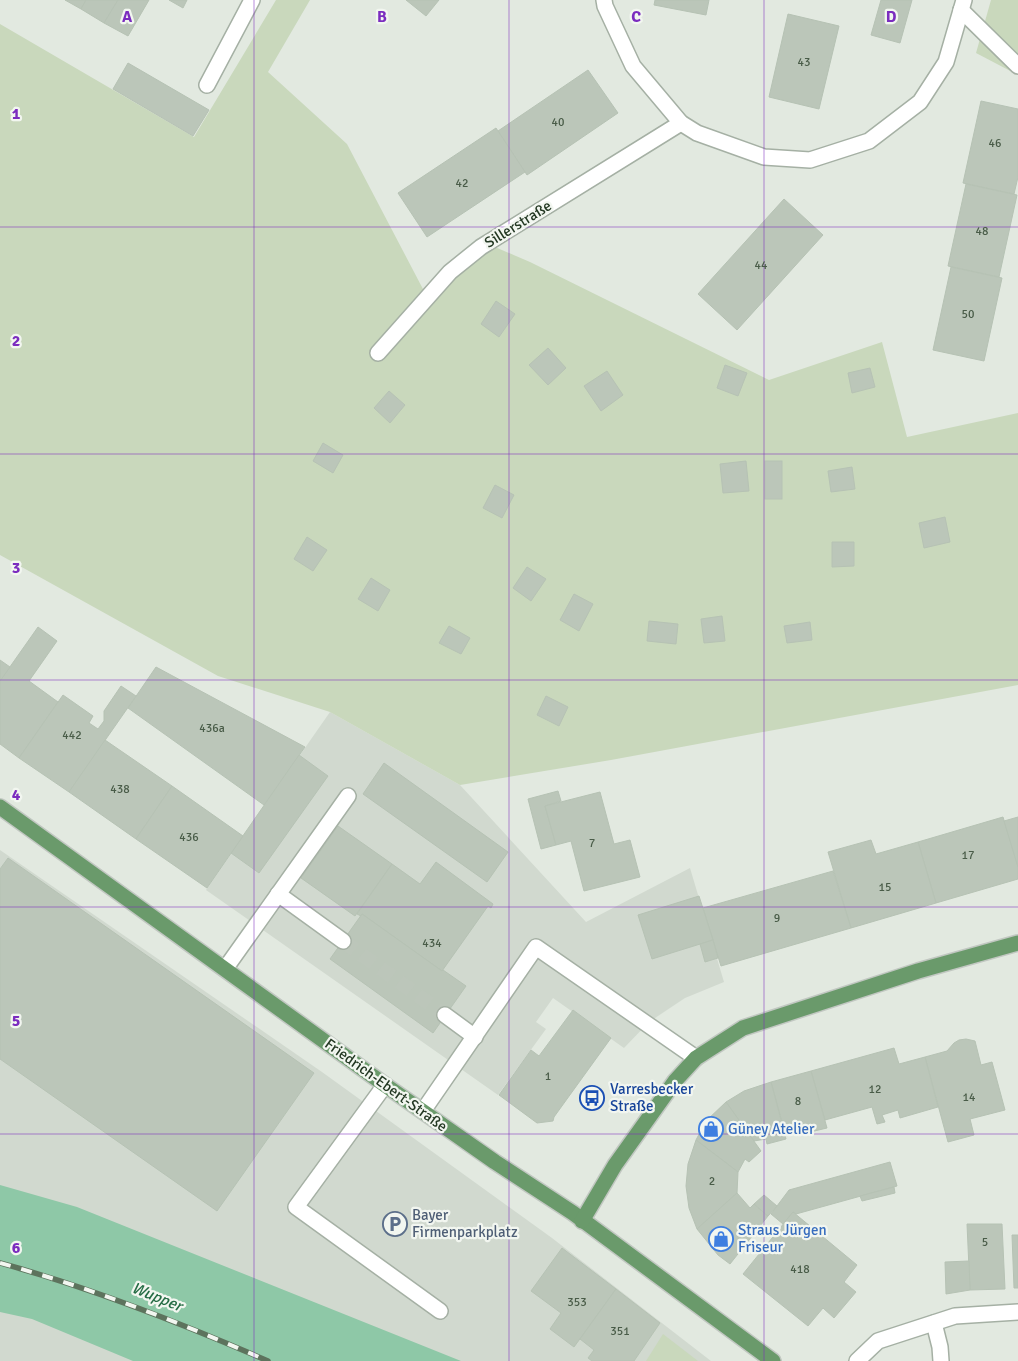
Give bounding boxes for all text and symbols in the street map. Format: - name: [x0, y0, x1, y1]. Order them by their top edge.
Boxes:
- text: A: [122, 7, 133, 27]
- text: B: [377, 7, 387, 27]
- text: C: [631, 7, 641, 27]
- text: D: [886, 7, 897, 27]
- house number: 43: [798, 55, 810, 70]
- text: 1: [12, 104, 21, 124]
- house number: 40: [552, 115, 564, 130]
- house number: 46: [989, 136, 1001, 151]
- house number: 42: [456, 176, 468, 191]
- street label: Sillerstraße: [481, 196, 555, 252]
- house number: 48: [976, 224, 988, 239]
- house number: 44: [755, 258, 768, 273]
- house number: 50: [962, 307, 974, 322]
- text: 2: [12, 331, 20, 351]
- text: 3: [12, 558, 20, 578]
- house number: 436a: [199, 721, 225, 736]
- house number: 442: [62, 728, 82, 743]
- house number: 438: [110, 782, 130, 797]
- text: 4: [12, 785, 21, 805]
- house number: 436: [179, 830, 199, 845]
- house number: 7: [589, 836, 595, 851]
- house number: 17: [962, 848, 974, 863]
- house number: 15: [879, 880, 891, 895]
- house number: 9: [774, 911, 780, 926]
- house number: 434: [422, 936, 442, 951]
- text: 5: [12, 1011, 20, 1031]
- street label: Friedrich-Ebert-Straße: [321, 1035, 451, 1135]
- house number: 1: [545, 1069, 551, 1084]
- place label: Varresbecker Straße: [610, 1080, 694, 1115]
- house number: 12: [869, 1082, 881, 1097]
- bus stop icon: Varresbecker Straße: [579, 1085, 605, 1111]
- house number: 14: [963, 1090, 976, 1105]
- house number: 8: [795, 1094, 801, 1109]
- shop icon: Güney Atelier: [698, 1116, 724, 1142]
- place label: Güney Atelier: [728, 1120, 815, 1138]
- house number: 2: [709, 1174, 715, 1189]
- place label: Bayer Firmenparkplatz: [412, 1206, 518, 1241]
- parking icon: Bayer Firmenparkplatz: [382, 1211, 408, 1237]
- place label: Straus Jürgen Friseur: [738, 1221, 827, 1256]
- shop icon: Straus Jürgen Friseur: [708, 1226, 734, 1252]
- house number: 5: [982, 1235, 988, 1250]
- text: 6: [12, 1238, 21, 1258]
- house number: 418: [790, 1262, 810, 1277]
- water label: Wupper: [129, 1278, 187, 1317]
- house number: 353: [567, 1295, 587, 1310]
- house number: 351: [610, 1324, 630, 1339]

